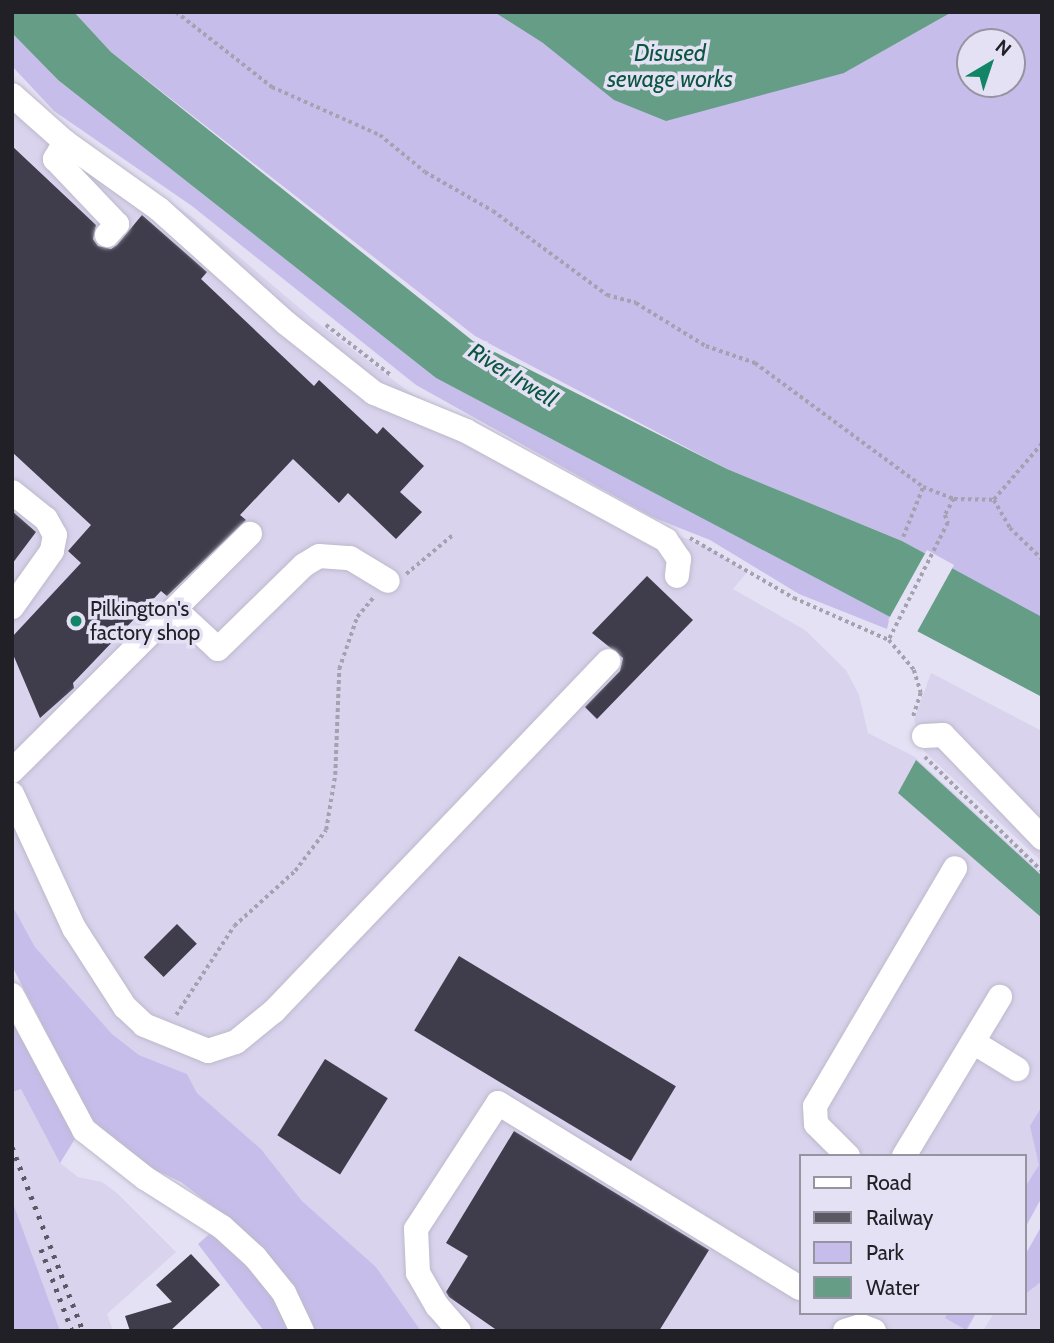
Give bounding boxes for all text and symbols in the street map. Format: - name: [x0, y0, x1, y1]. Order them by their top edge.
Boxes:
- north arrow: [956, 28, 1026, 98]
- text: N: [991, 35, 1016, 61]
- water label: Disused sewage works: [607, 39, 733, 93]
- water label: River Irwell: [464, 337, 562, 413]
- place label: Pilkington's factory shop: [90, 596, 200, 646]
- marker: Pilkington's factory shop: [68, 613, 84, 629]
- legend: [799, 1154, 1026, 1315]
- text: Road: [866, 1170, 912, 1195]
- text: Railway: [866, 1205, 933, 1230]
- text: Park: [866, 1240, 904, 1265]
- text: Water: [866, 1275, 919, 1300]

